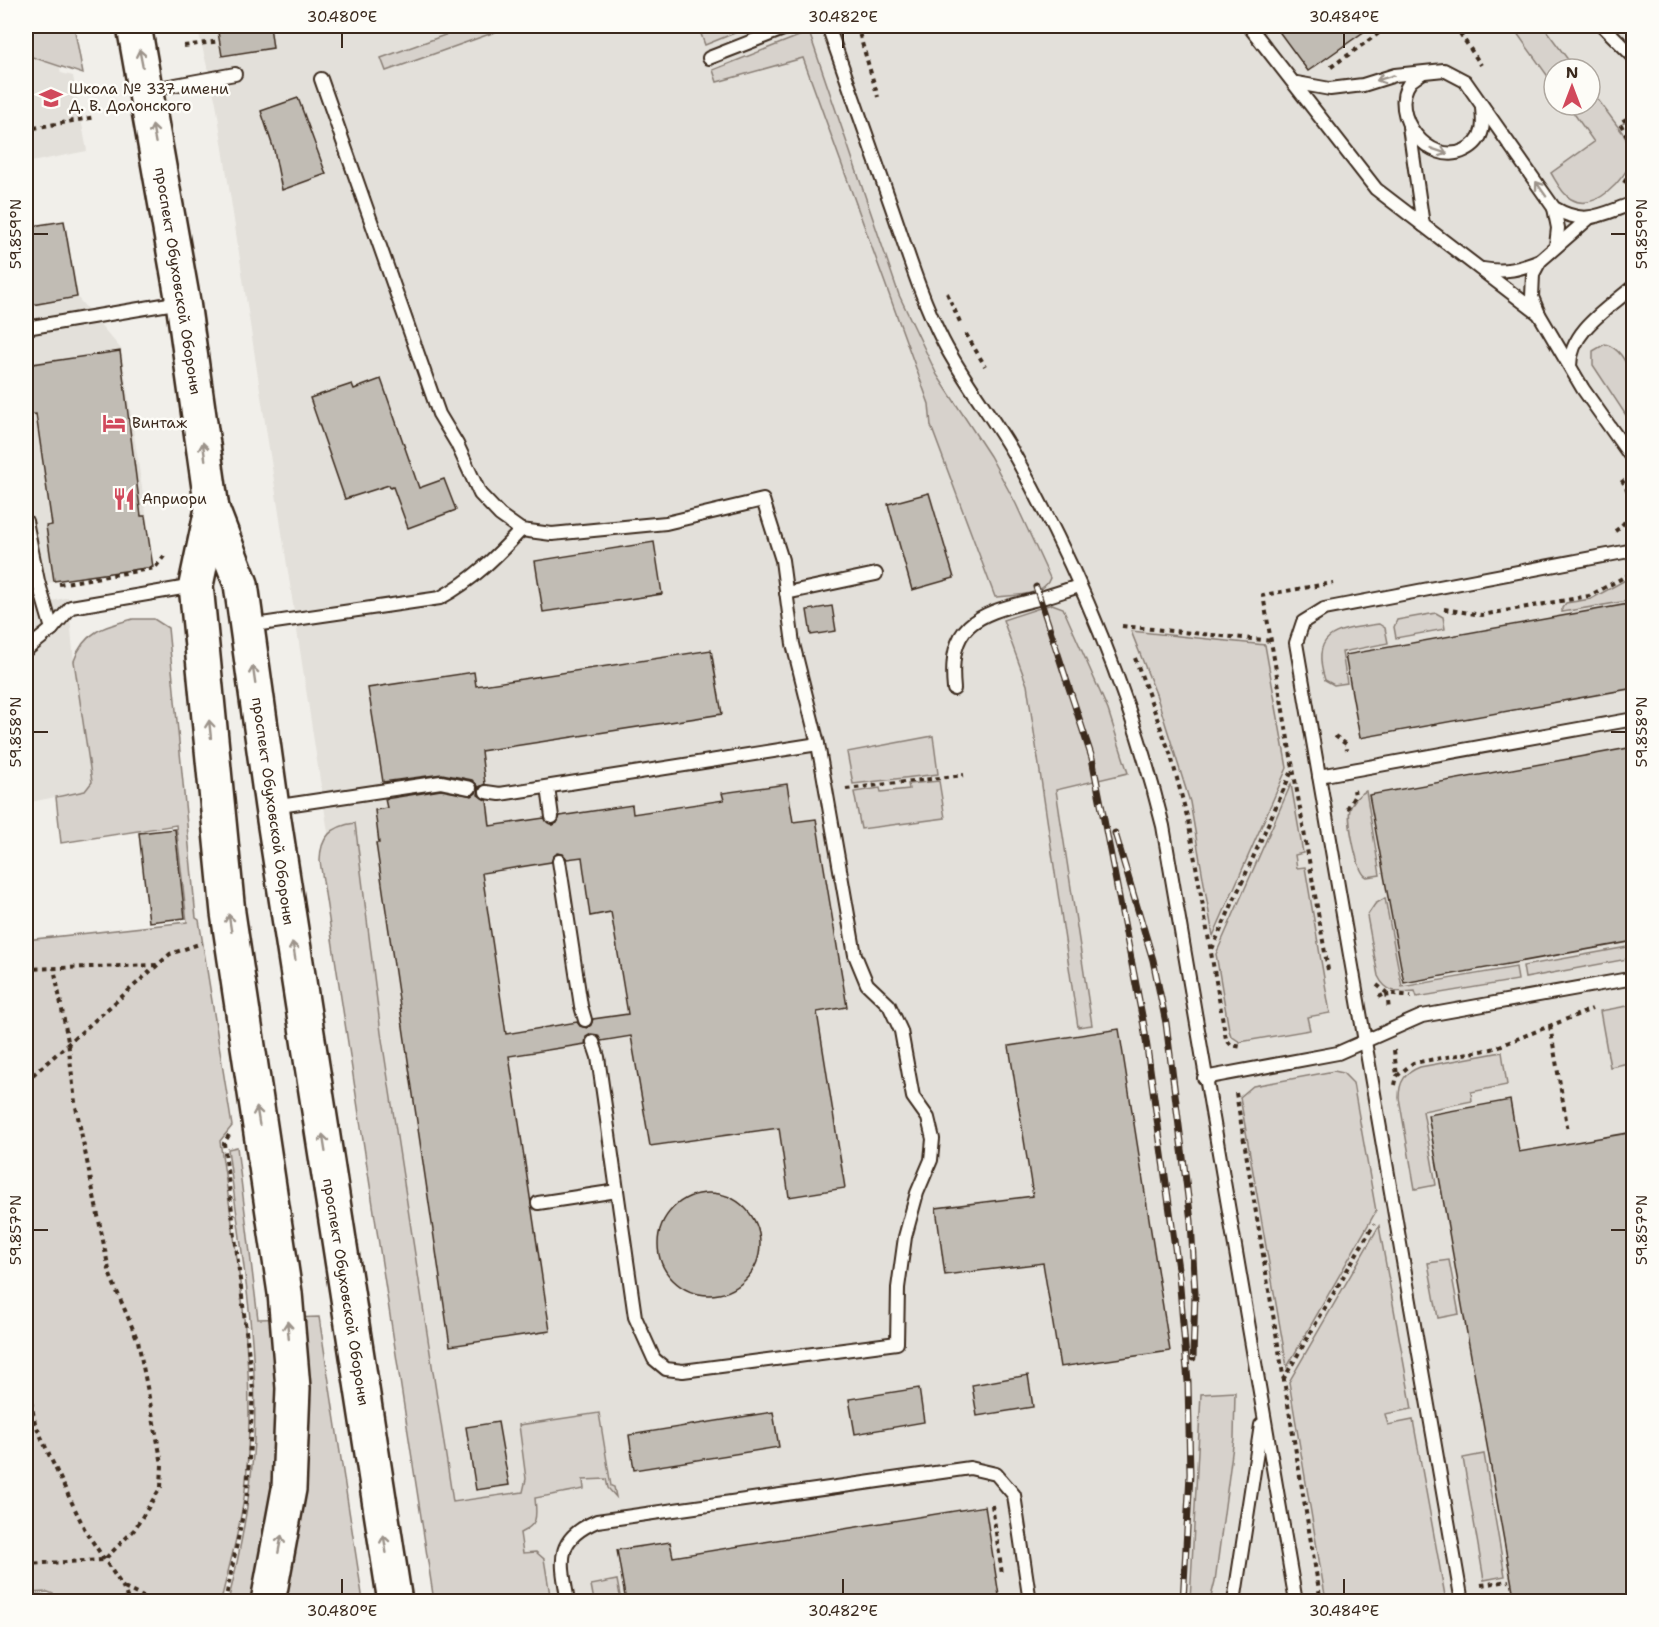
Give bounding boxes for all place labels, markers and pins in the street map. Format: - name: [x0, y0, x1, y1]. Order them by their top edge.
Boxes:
- place label: Школа № 337 имени Д. В. Долонского: [69, 79, 229, 116]
- school or university icon: Школа № 337 имени Д. В. Долонского: [38, 85, 64, 111]
- hotel icon: Винтаж: [101, 410, 127, 436]
- place label: Винтаж: [132, 413, 188, 433]
- restaurant icon: Априори: [111, 486, 137, 512]
- place label: Априори: [142, 489, 207, 509]

